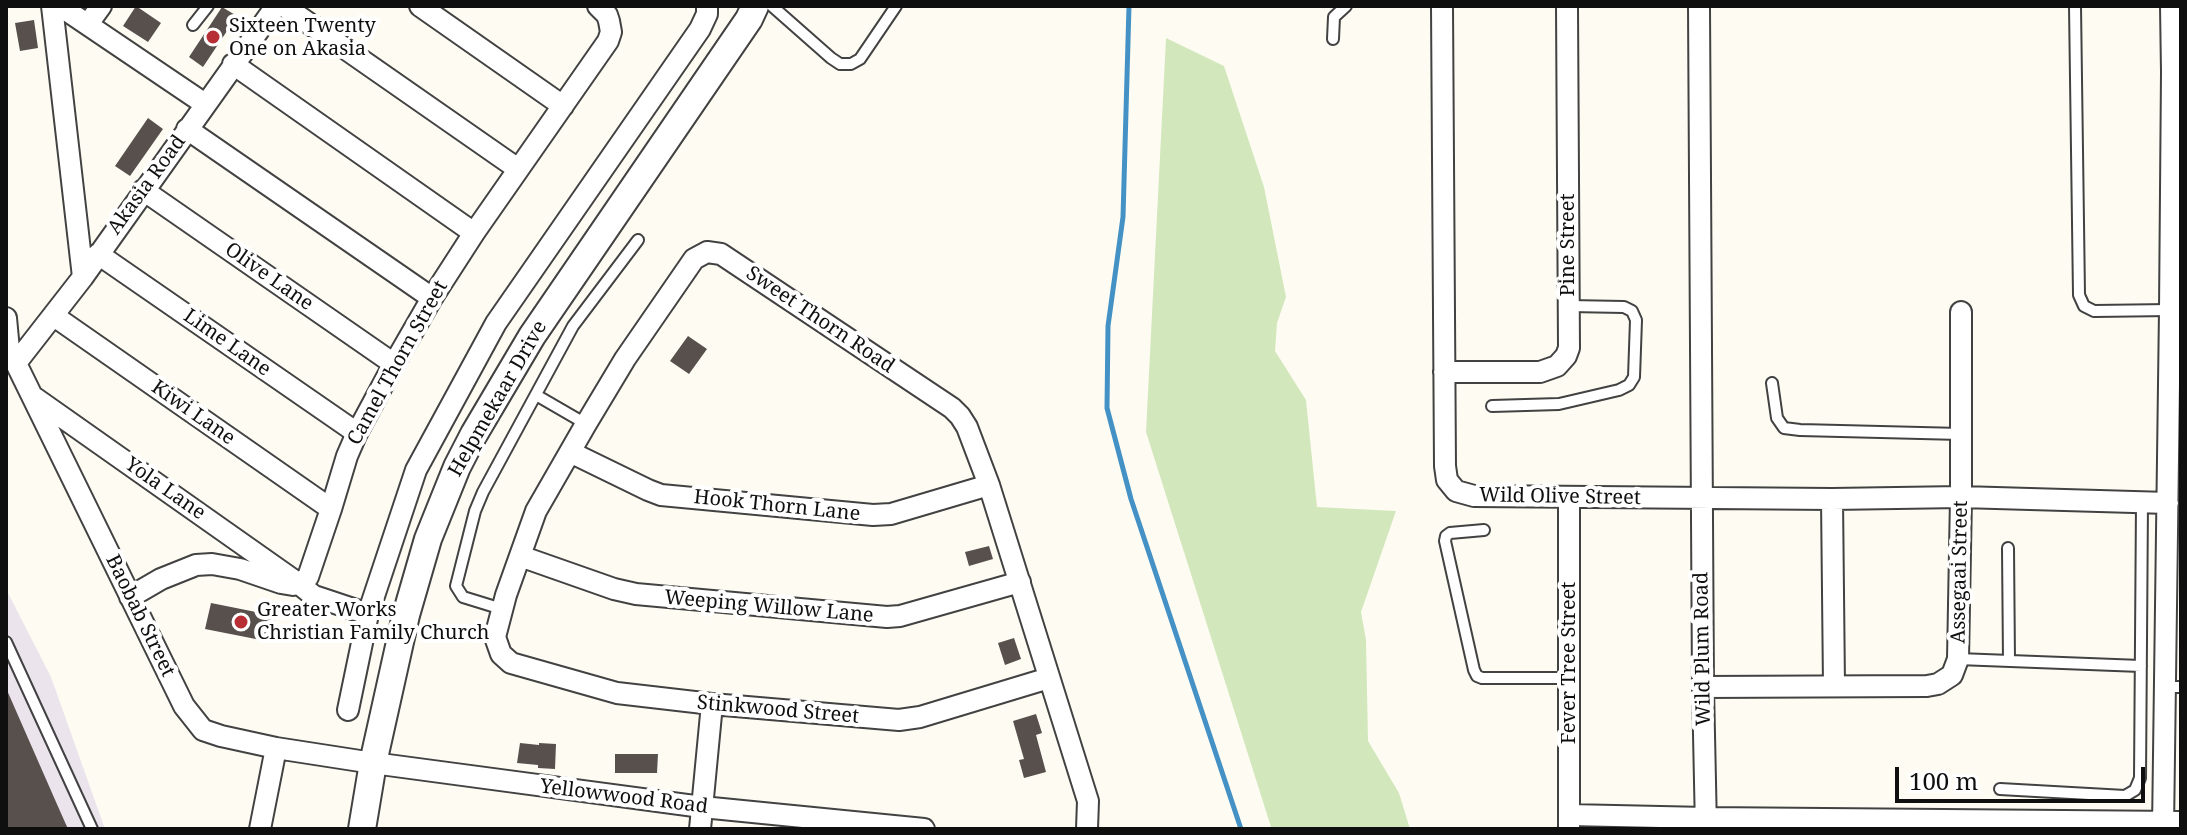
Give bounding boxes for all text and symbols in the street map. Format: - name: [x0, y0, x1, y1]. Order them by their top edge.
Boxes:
- place label: Sixteen Twenty One on Akasia: [229, 14, 376, 61]
- marker: Sixteen Twenty One on Akasia: [204, 28, 222, 46]
- street label: Akasia Road: [103, 131, 191, 239]
- street label: Pine Street: [1556, 193, 1580, 297]
- street label: Olive Lane: [220, 238, 318, 316]
- street label: Sweet Thorn Road: [741, 261, 899, 379]
- street label: Camel Thorn Street: [343, 277, 453, 449]
- street label: Lime Lane: [179, 304, 275, 382]
- street label: Helpmekaar Drive: [444, 317, 552, 481]
- street label: Kiwi Lane: [147, 375, 239, 451]
- street label: Yola Lane: [120, 453, 210, 525]
- street label: Wild Olive Street: [1479, 484, 1641, 510]
- street label: Hook Thorn Lane: [693, 485, 861, 527]
- street label: Assegaai Street: [1947, 500, 1973, 644]
- street label: Baobab Street: [100, 551, 180, 681]
- street label: Wild Plum Road: [1690, 572, 1716, 726]
- street label: Fever Tree Street: [1557, 582, 1581, 744]
- street label: Weeping Willow Lane: [663, 586, 875, 628]
- place label: Greater Works Christian Family Church: [257, 598, 490, 645]
- marker: Greater Works Christian Family Church: [232, 613, 250, 631]
- street label: Stinkwood Street: [696, 691, 860, 729]
- scale bar: [1899, 751, 2149, 801]
- text: 100 m: [1909, 764, 1978, 797]
- street label: Yellowwood Road: [539, 775, 709, 819]

